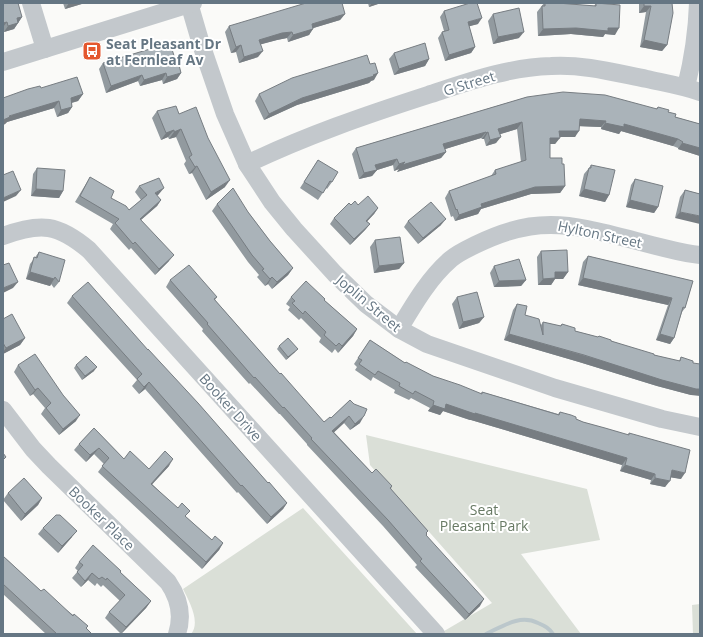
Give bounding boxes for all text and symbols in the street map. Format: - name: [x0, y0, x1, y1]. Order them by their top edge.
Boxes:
- place label: Seat Pleasant Dr at Fernleaf Av: [106, 34, 222, 69]
- bus stop icon: Seat Pleasant Dr at Fernleaf Av: [81, 40, 103, 62]
- street label: G Street: [441, 66, 497, 100]
- street label: Hylton Street: [556, 216, 644, 252]
- street label: Joplin Street: [331, 269, 405, 336]
- street label: Booker Drive: [196, 369, 266, 445]
- street label: Booker Place: [65, 482, 139, 554]
- park label: Seat Pleasant Park: [440, 500, 529, 535]

